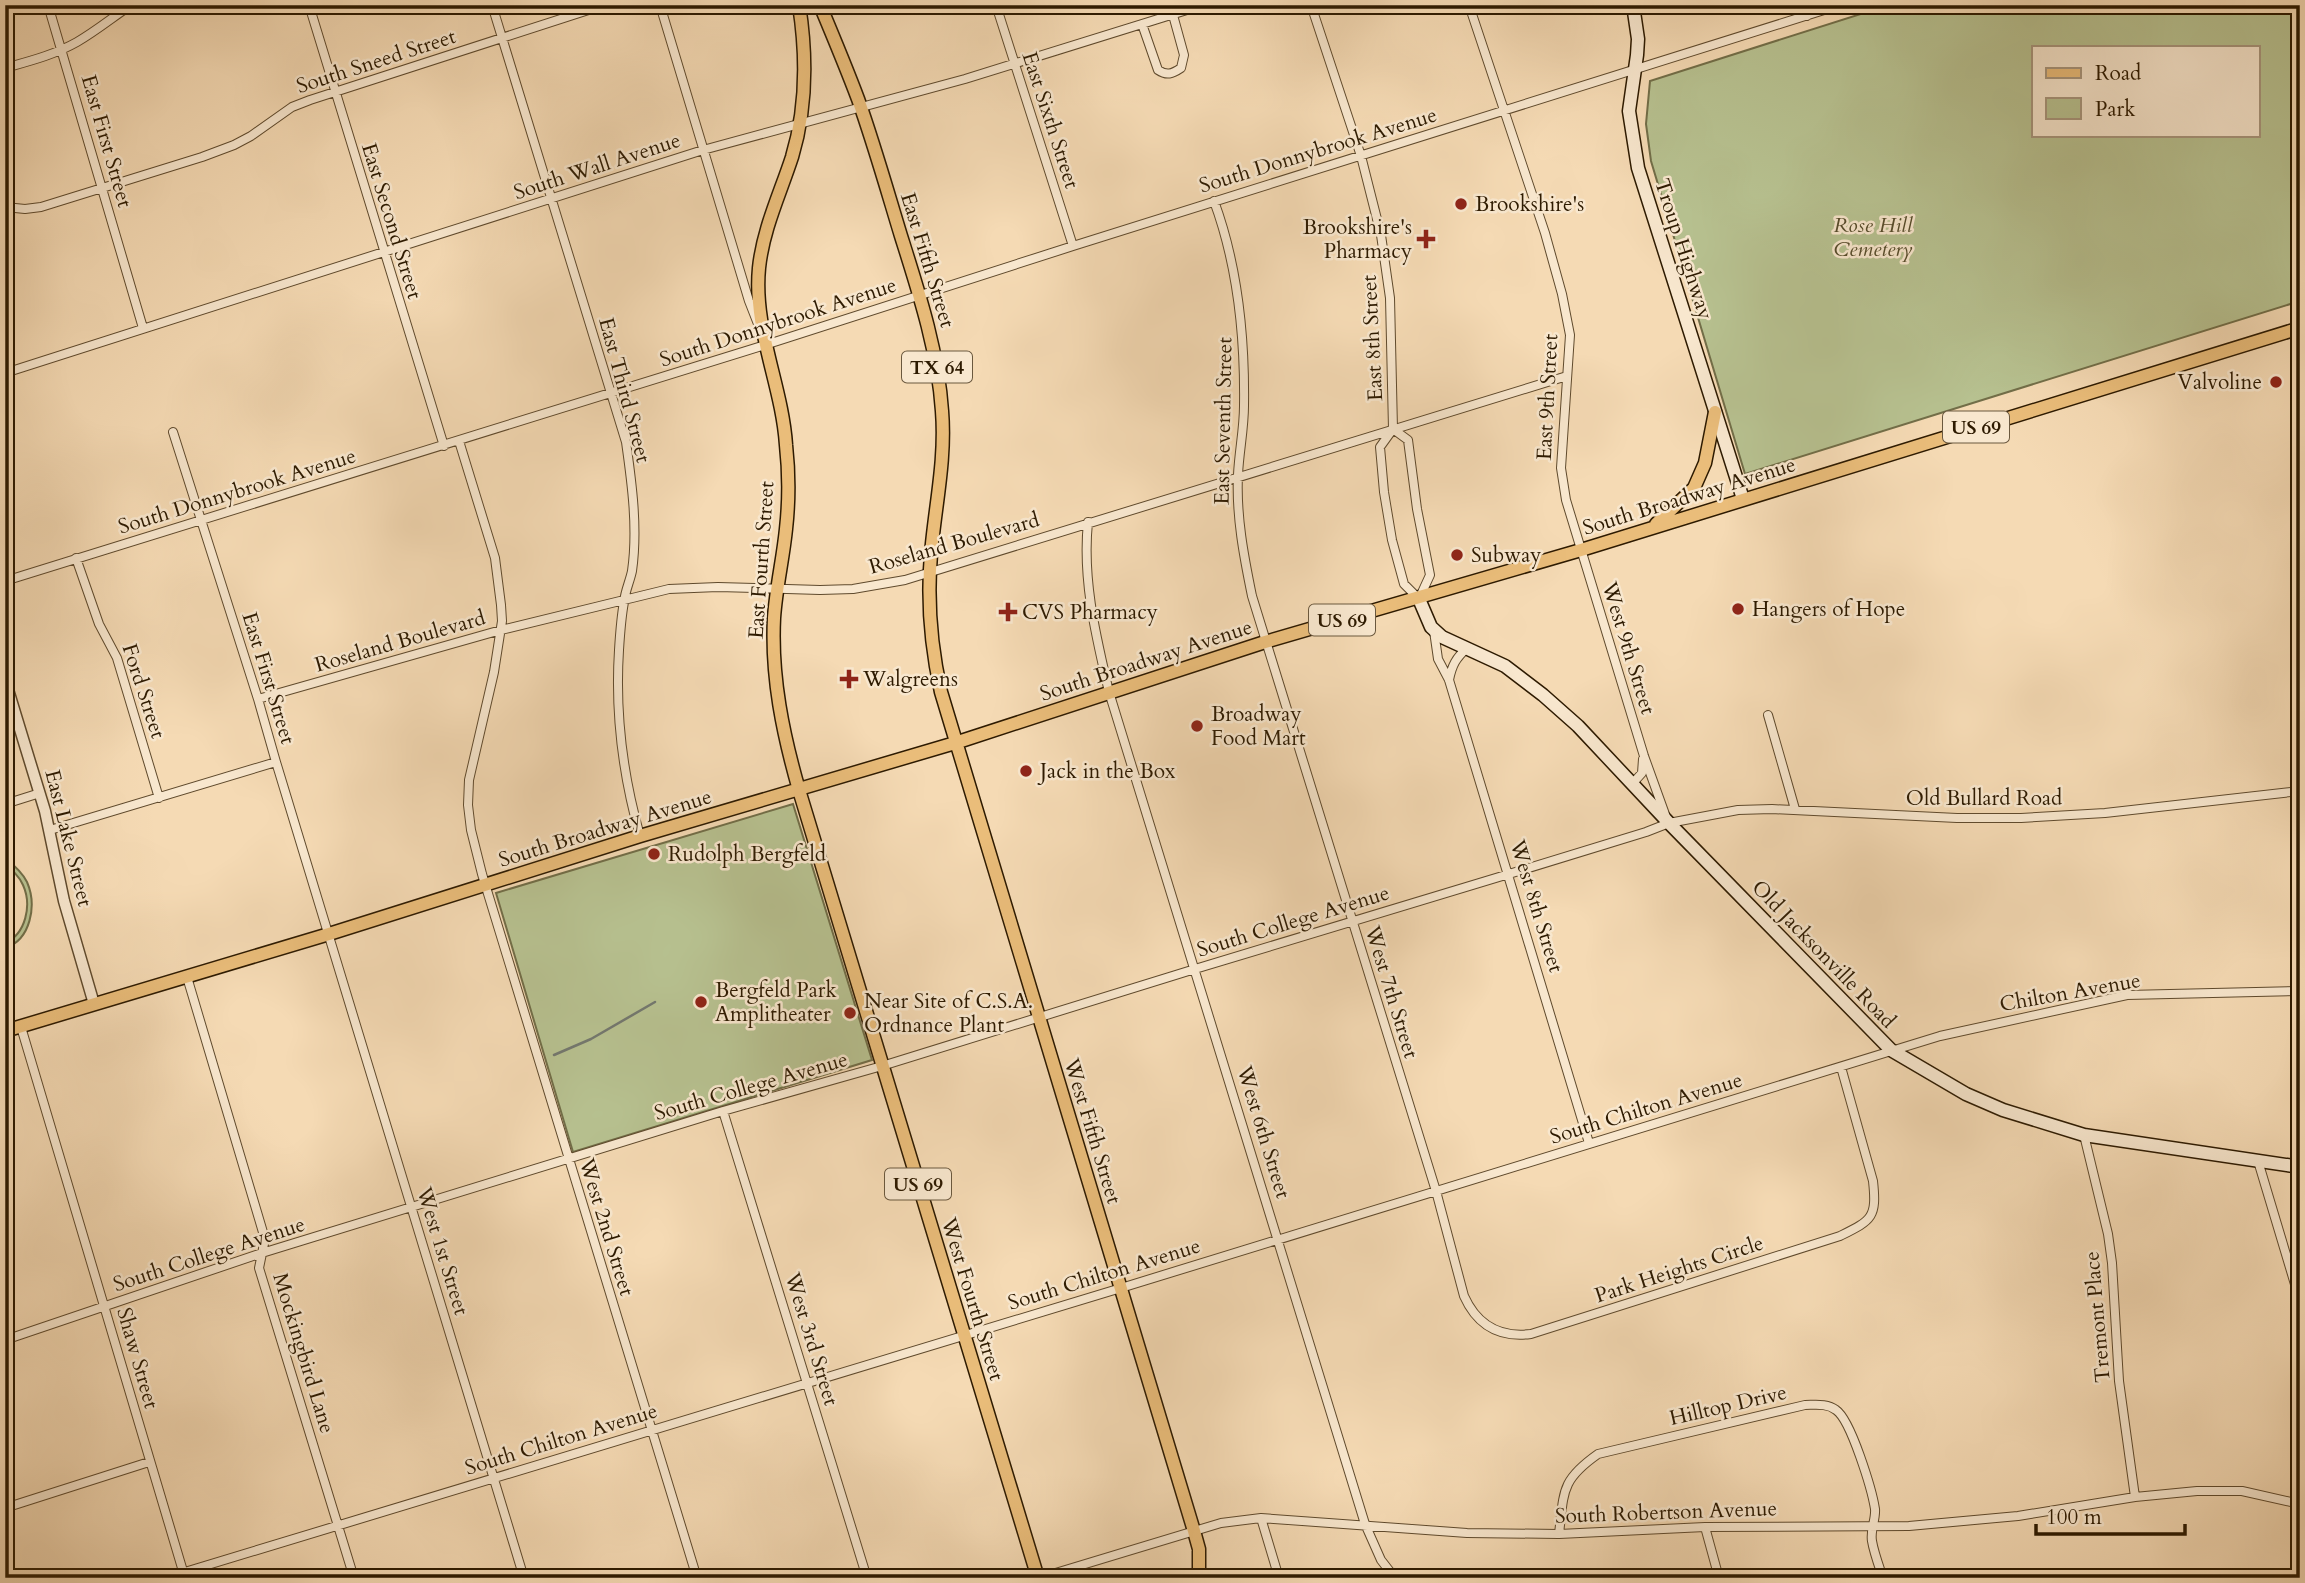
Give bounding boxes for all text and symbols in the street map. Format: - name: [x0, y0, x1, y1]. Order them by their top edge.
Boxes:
- street label: South Sneed Street: [293, 22, 460, 101]
- legend: [2032, 46, 2260, 136]
- street label: East Sixth Street: [1015, 48, 1086, 193]
- text: Road: [2095, 59, 2141, 88]
- street label: East First Street: [74, 71, 139, 211]
- text: Park: [2095, 95, 2136, 124]
- street label: South Donnybrook Avenue: [1196, 100, 1441, 200]
- street label: South Wall Avenue: [510, 126, 684, 207]
- street label: East Second Street: [354, 140, 429, 303]
- street label: Troup Highway: [1647, 175, 1720, 323]
- street label: East Fifth Street: [893, 189, 962, 332]
- place label: Brookshire's: [1475, 190, 1584, 219]
- marker: Brookshire's: [1453, 196, 1469, 212]
- park label: Rose Hill Cemetery: [1833, 211, 1914, 264]
- place label: Brookshire's Pharmacy: [1303, 213, 1412, 266]
- marker: Brookshire's Pharmacy: [1418, 231, 1434, 247]
- street label: South Donnybrook Avenue: [656, 270, 900, 374]
- street label: East 8th Street: [1355, 274, 1390, 402]
- street label: East Third Street: [591, 314, 658, 466]
- street label: East 9th Street: [1530, 333, 1565, 461]
- street label: East Seventh Street: [1208, 337, 1239, 505]
- road number: TX 64: [902, 352, 972, 382]
- place label: Valvoline: [2177, 368, 2262, 397]
- marker: Valvoline: [2268, 374, 2284, 390]
- road number: US 69: [1943, 412, 2009, 442]
- street label: South Donnybrook Avenue: [115, 441, 360, 541]
- street label: South Broadway Avenue: [1579, 450, 1799, 543]
- street label: East Fourth Street: [742, 480, 782, 640]
- street label: Roseland Boulevard: [865, 505, 1043, 582]
- place label: Subway: [1471, 541, 1541, 570]
- marker: Subway: [1449, 547, 1465, 563]
- street label: West 9th Street: [1594, 577, 1663, 718]
- place label: Hangers of Hope: [1752, 595, 1905, 624]
- place label: CVS Pharmacy: [1022, 598, 1158, 627]
- marker: Hangers of Hope: [1730, 601, 1746, 617]
- street label: Roseland Boulevard: [311, 603, 489, 680]
- marker: CVS Pharmacy: [1000, 604, 1016, 620]
- road number: US 69: [1309, 604, 1375, 636]
- street label: East First Street: [235, 609, 302, 748]
- street label: South Broadway Avenue: [1036, 612, 1256, 708]
- street label: Ford Street: [115, 640, 173, 743]
- place label: Walgreens: [862, 665, 958, 694]
- marker: Walgreens: [841, 671, 857, 687]
- place label: Broadway Food Mart: [1211, 700, 1306, 753]
- marker: Broadway Food Mart: [1189, 718, 1205, 734]
- place label: Jack in the Box: [1037, 757, 1176, 786]
- marker: Jack in the Box: [1018, 763, 1034, 779]
- street label: East Lake Street: [38, 767, 100, 910]
- street label: South Broadway Avenue: [495, 782, 715, 875]
- street label: Old Bullard Road: [1906, 784, 2062, 813]
- street label: West 8th Street: [1502, 835, 1571, 976]
- place label: Rudolph Bergfeld: [668, 840, 826, 869]
- marker: Rudolph Bergfeld: [646, 846, 662, 862]
- street label: Old Jacksonville Road: [1745, 874, 1902, 1035]
- street label: South College Avenue: [1193, 878, 1393, 965]
- street label: West 7th Street: [1357, 921, 1426, 1062]
- street label: Chilton Avenue: [1997, 966, 2143, 1019]
- place label: Bergfeld Park Amplitheater: [715, 976, 837, 1029]
- place label: Near Site of C.S.A. Ordnance Plant: [864, 987, 1033, 1040]
- marker: Bergfeld Park Amplitheater: [693, 994, 709, 1010]
- marker: Near Site of C.S.A. Ordnance Plant: [842, 1005, 858, 1021]
- street label: South College Avenue: [651, 1045, 851, 1128]
- street label: West Fifth Street: [1056, 1054, 1129, 1208]
- street label: West 6th Street: [1229, 1061, 1298, 1202]
- street label: South Chilton Avenue: [1546, 1065, 1746, 1152]
- street label: West 2nd Street: [572, 1154, 641, 1300]
- road number: US 69: [885, 1168, 951, 1200]
- street label: West 1st Street: [409, 1183, 476, 1319]
- street label: South College Avenue: [110, 1210, 309, 1299]
- street label: West Fourth Street: [934, 1213, 1011, 1384]
- street label: Park Heights Circle: [1591, 1229, 1767, 1310]
- street label: South Chilton Avenue: [1004, 1231, 1204, 1318]
- street label: Tremont Place: [2077, 1250, 2118, 1384]
- street label: West 3rd Street: [777, 1268, 846, 1410]
- street label: Mockingbird Lane: [265, 1269, 342, 1437]
- street label: Shaw Street: [109, 1304, 166, 1413]
- street label: Hilltop Drive: [1667, 1378, 1790, 1433]
- street label: South Chilton Avenue: [461, 1396, 661, 1483]
- scale bar: [2036, 1492, 2184, 1536]
- street label: South Robertson Avenue: [1554, 1494, 1778, 1531]
- text: 100 m: [2046, 1503, 2102, 1532]

